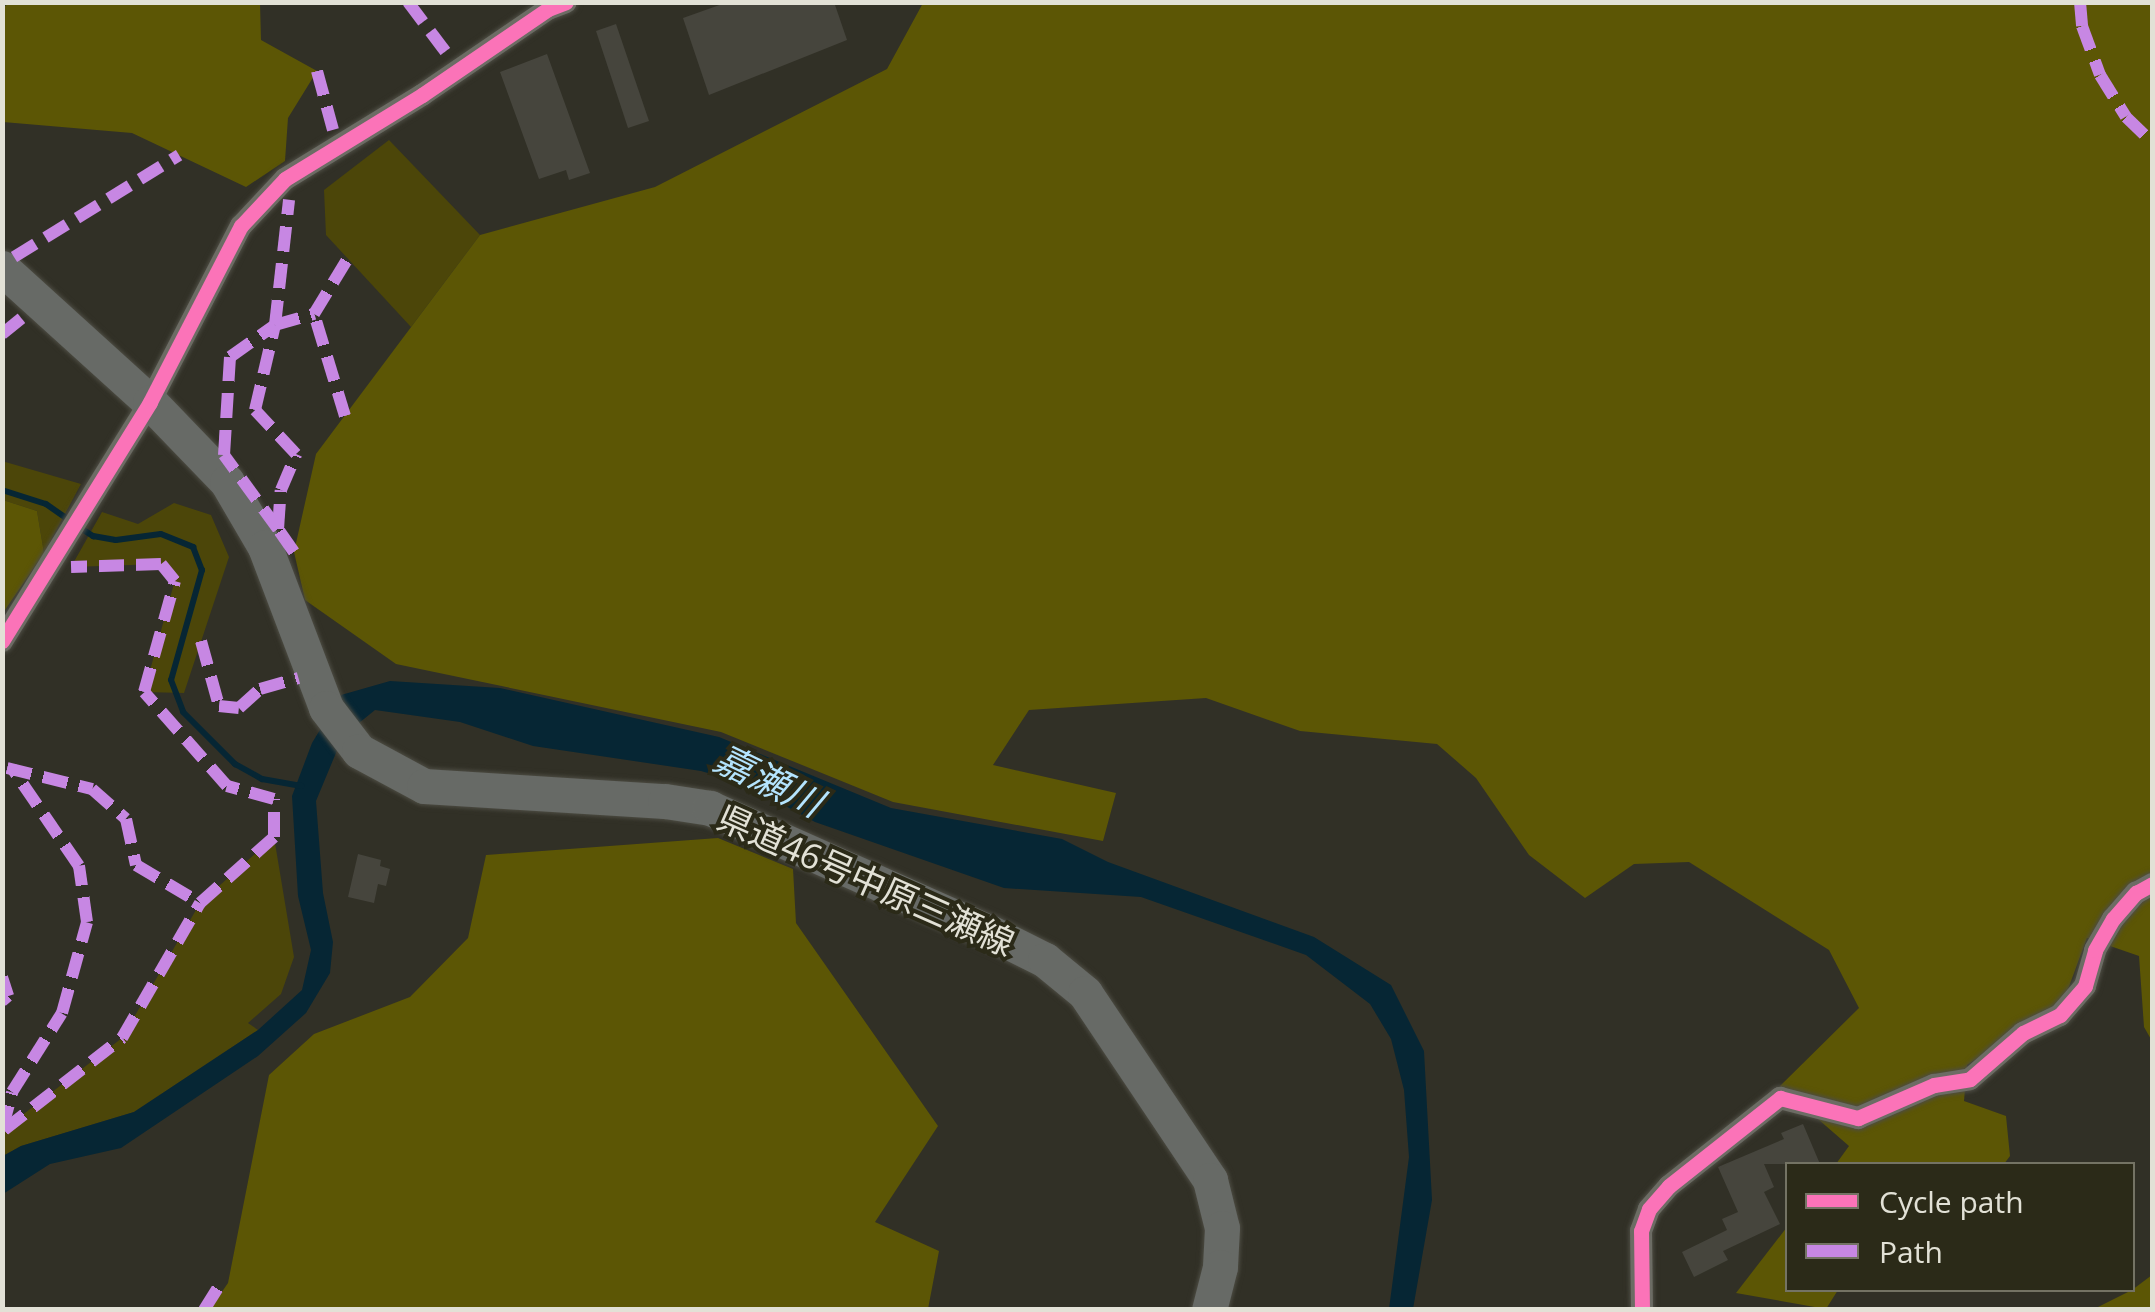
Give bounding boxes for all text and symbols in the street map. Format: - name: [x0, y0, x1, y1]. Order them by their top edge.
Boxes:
- water label: 嘉瀬川: [708, 735, 830, 825]
- street label: 県道46号中原三瀬線: [711, 796, 1021, 964]
- legend: [1785, 1162, 2135, 1292]
- text: Cycle path: [1879, 1181, 2024, 1222]
- text: Path: [1879, 1231, 1943, 1272]

